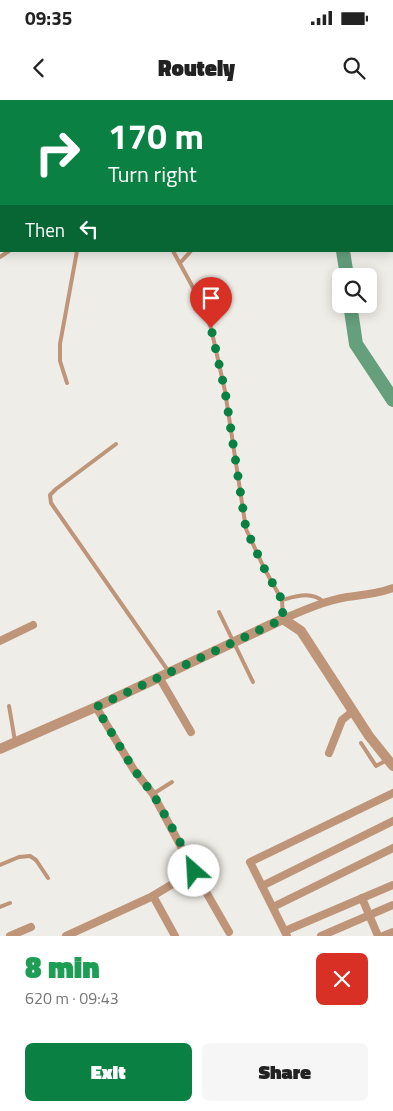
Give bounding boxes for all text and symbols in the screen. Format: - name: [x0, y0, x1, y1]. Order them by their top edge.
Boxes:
- text: 09:35: [25, 3, 72, 32]
- text: Routely: [158, 51, 235, 85]
- icon: back: [25, 54, 53, 82]
- icon: search: [340, 54, 368, 82]
- text: 170 m: [108, 109, 204, 163]
- icon: right: [25, 120, 90, 185]
- text: Turn right: [108, 157, 197, 191]
- text: Then: [25, 215, 65, 244]
- icon: left: [75, 215, 103, 243]
- map controls: [332, 268, 377, 313]
- button: search: [332, 268, 377, 313]
- pin: [190, 277, 232, 328]
- icon: arrive: [197, 284, 225, 312]
- position arrow: [167, 844, 219, 896]
- text: 8 min: [25, 944, 100, 990]
- button: close: [316, 953, 368, 1005]
- text: 620 m · 09:43: [25, 986, 119, 1010]
- button: Exit: [25, 1043, 192, 1101]
- button: Share: [202, 1043, 368, 1101]

